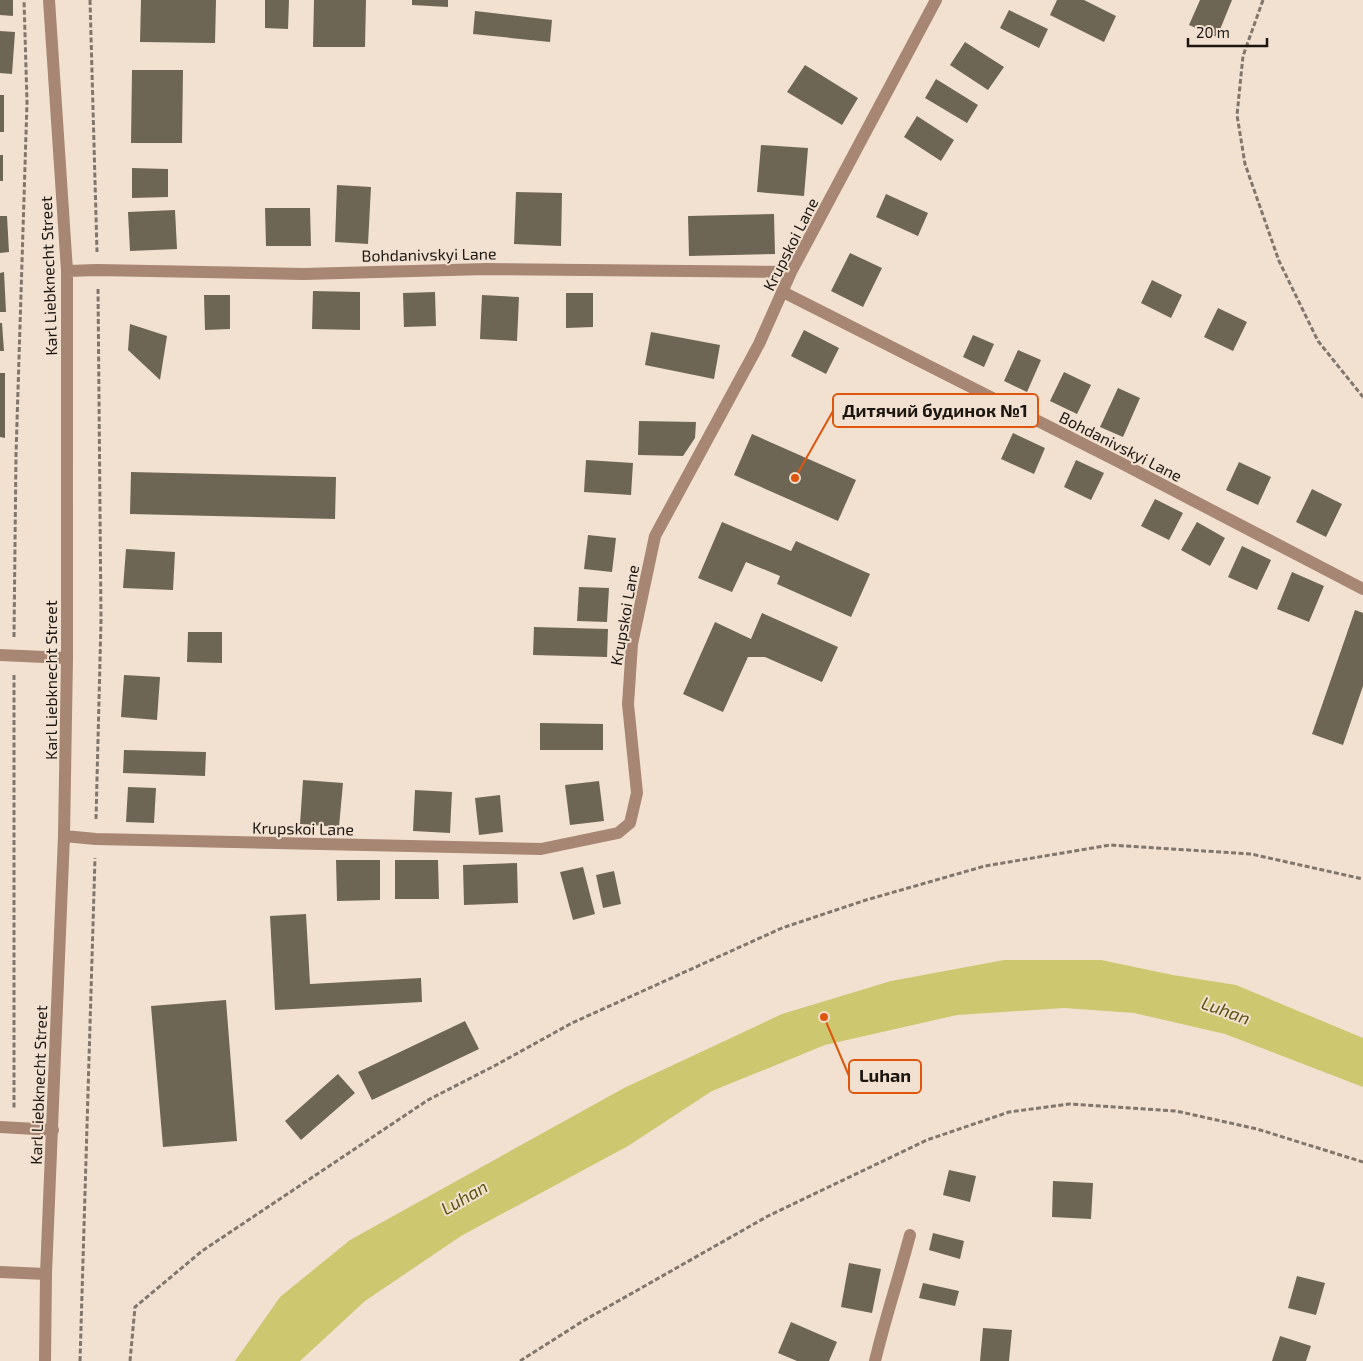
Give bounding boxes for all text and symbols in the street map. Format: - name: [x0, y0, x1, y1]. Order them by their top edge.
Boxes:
- scale bar: [1188, 15, 1267, 47]
- text: 20 m: [1196, 23, 1230, 41]
- street label: Krupskoi Lane: [758, 194, 822, 294]
- street label: Karl Liebknecht Street: [36, 196, 60, 356]
- street label: Bohdanivskyi Lane: [361, 243, 497, 265]
- callout: Дитячий будинок №1: [833, 394, 1038, 427]
- text: Дитячий будинок №1: [842, 399, 1028, 421]
- street label: Bohdanivskyi Lane: [1056, 407, 1186, 485]
- street label: Krupskoi Lane: [606, 563, 642, 667]
- street label: Karl Liebknecht Street: [41, 600, 60, 760]
- street label: Krupskoi Lane: [252, 818, 354, 838]
- water label: Luhan: [1199, 991, 1253, 1029]
- street label: Karl Liebknecht Street: [26, 1005, 50, 1165]
- callout: Luhan: [849, 1060, 921, 1093]
- text: Luhan: [859, 1064, 911, 1086]
- water label: Luhan: [437, 1175, 491, 1219]

